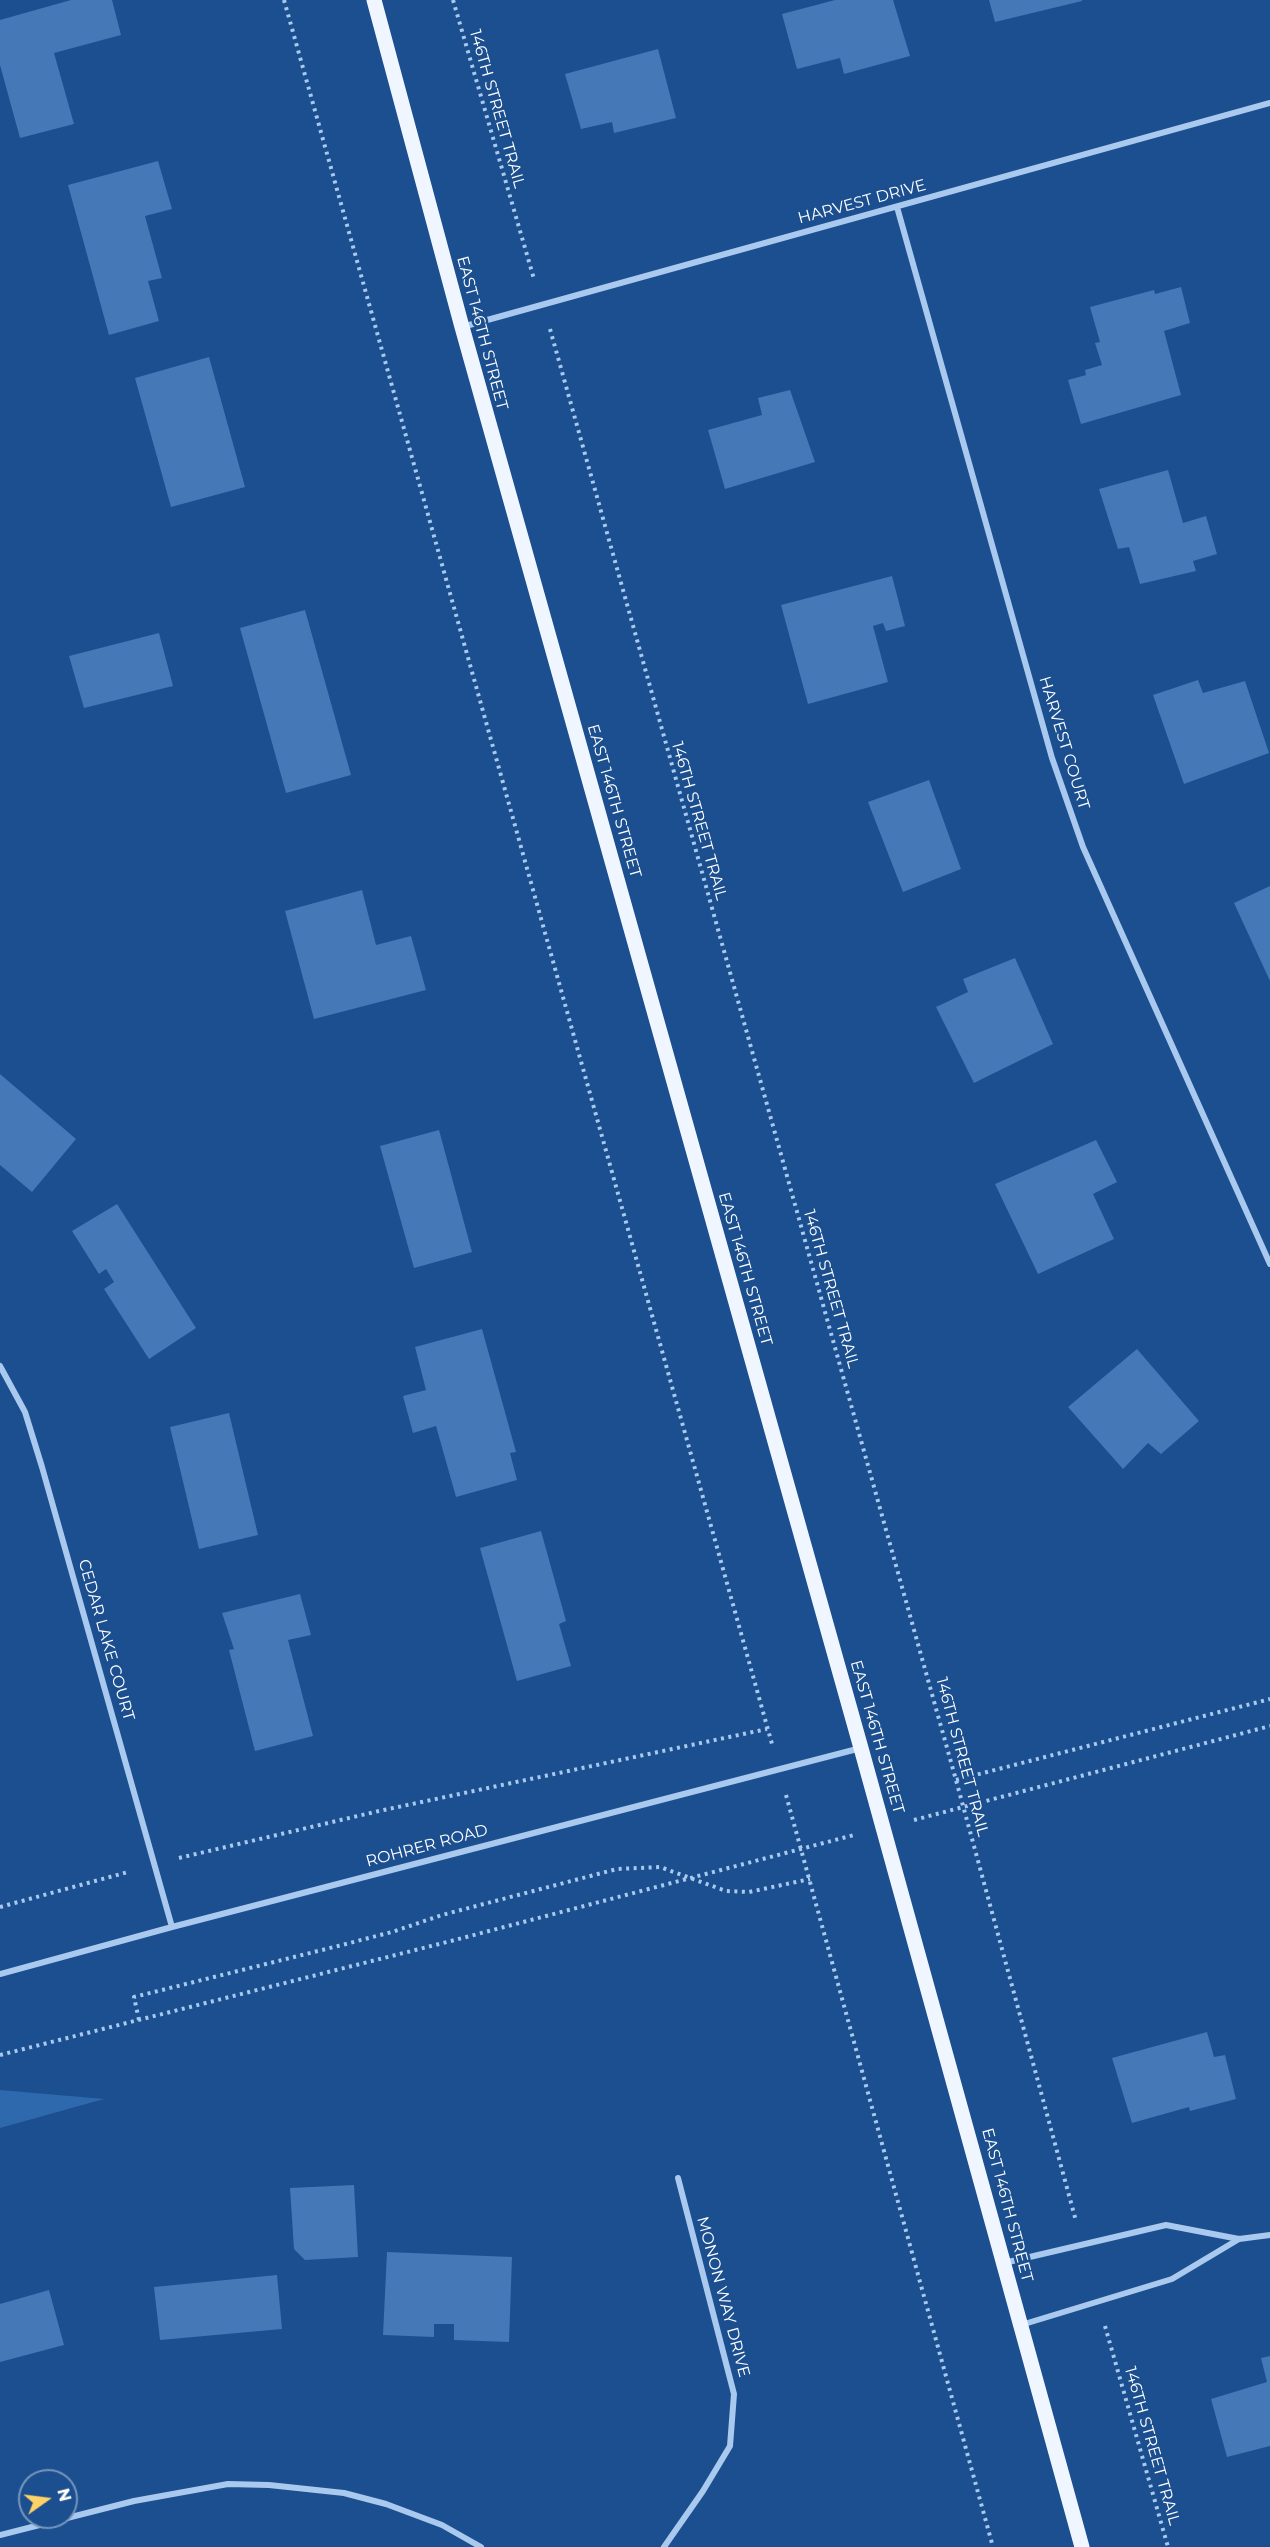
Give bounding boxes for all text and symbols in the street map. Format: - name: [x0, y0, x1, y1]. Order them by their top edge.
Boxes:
- street label: 146TH STREET TRAIL: [465, 28, 529, 190]
- street label: HARVEST DRIVE: [796, 176, 928, 228]
- street label: EAST 146TH STREET: [452, 254, 512, 412]
- street label: HARVEST COURT: [1035, 674, 1093, 812]
- street label: EAST 146TH STREET: [583, 722, 645, 880]
- street label: 146TH STREET TRAIL: [667, 740, 731, 902]
- street label: EAST 146TH STREET: [714, 1190, 776, 1348]
- street label: 146TH STREET TRAIL: [799, 1208, 863, 1370]
- street label: CEDAR LAKE COURT: [74, 1557, 138, 1723]
- street label: EAST 146TH STREET: [846, 1658, 908, 1816]
- street label: 146TH STREET TRAIL: [932, 1675, 992, 1839]
- street label: ROHRER ROAD: [364, 1820, 490, 1872]
- street label: EAST 146TH STREET: [977, 2126, 1037, 2284]
- street label: MONON WAY DRIVE: [692, 2215, 754, 2379]
- street label: 146TH STREET TRAIL: [1120, 2365, 1184, 2527]
- north arrow: [18, 2469, 78, 2529]
- text: N: [53, 2486, 75, 2504]

